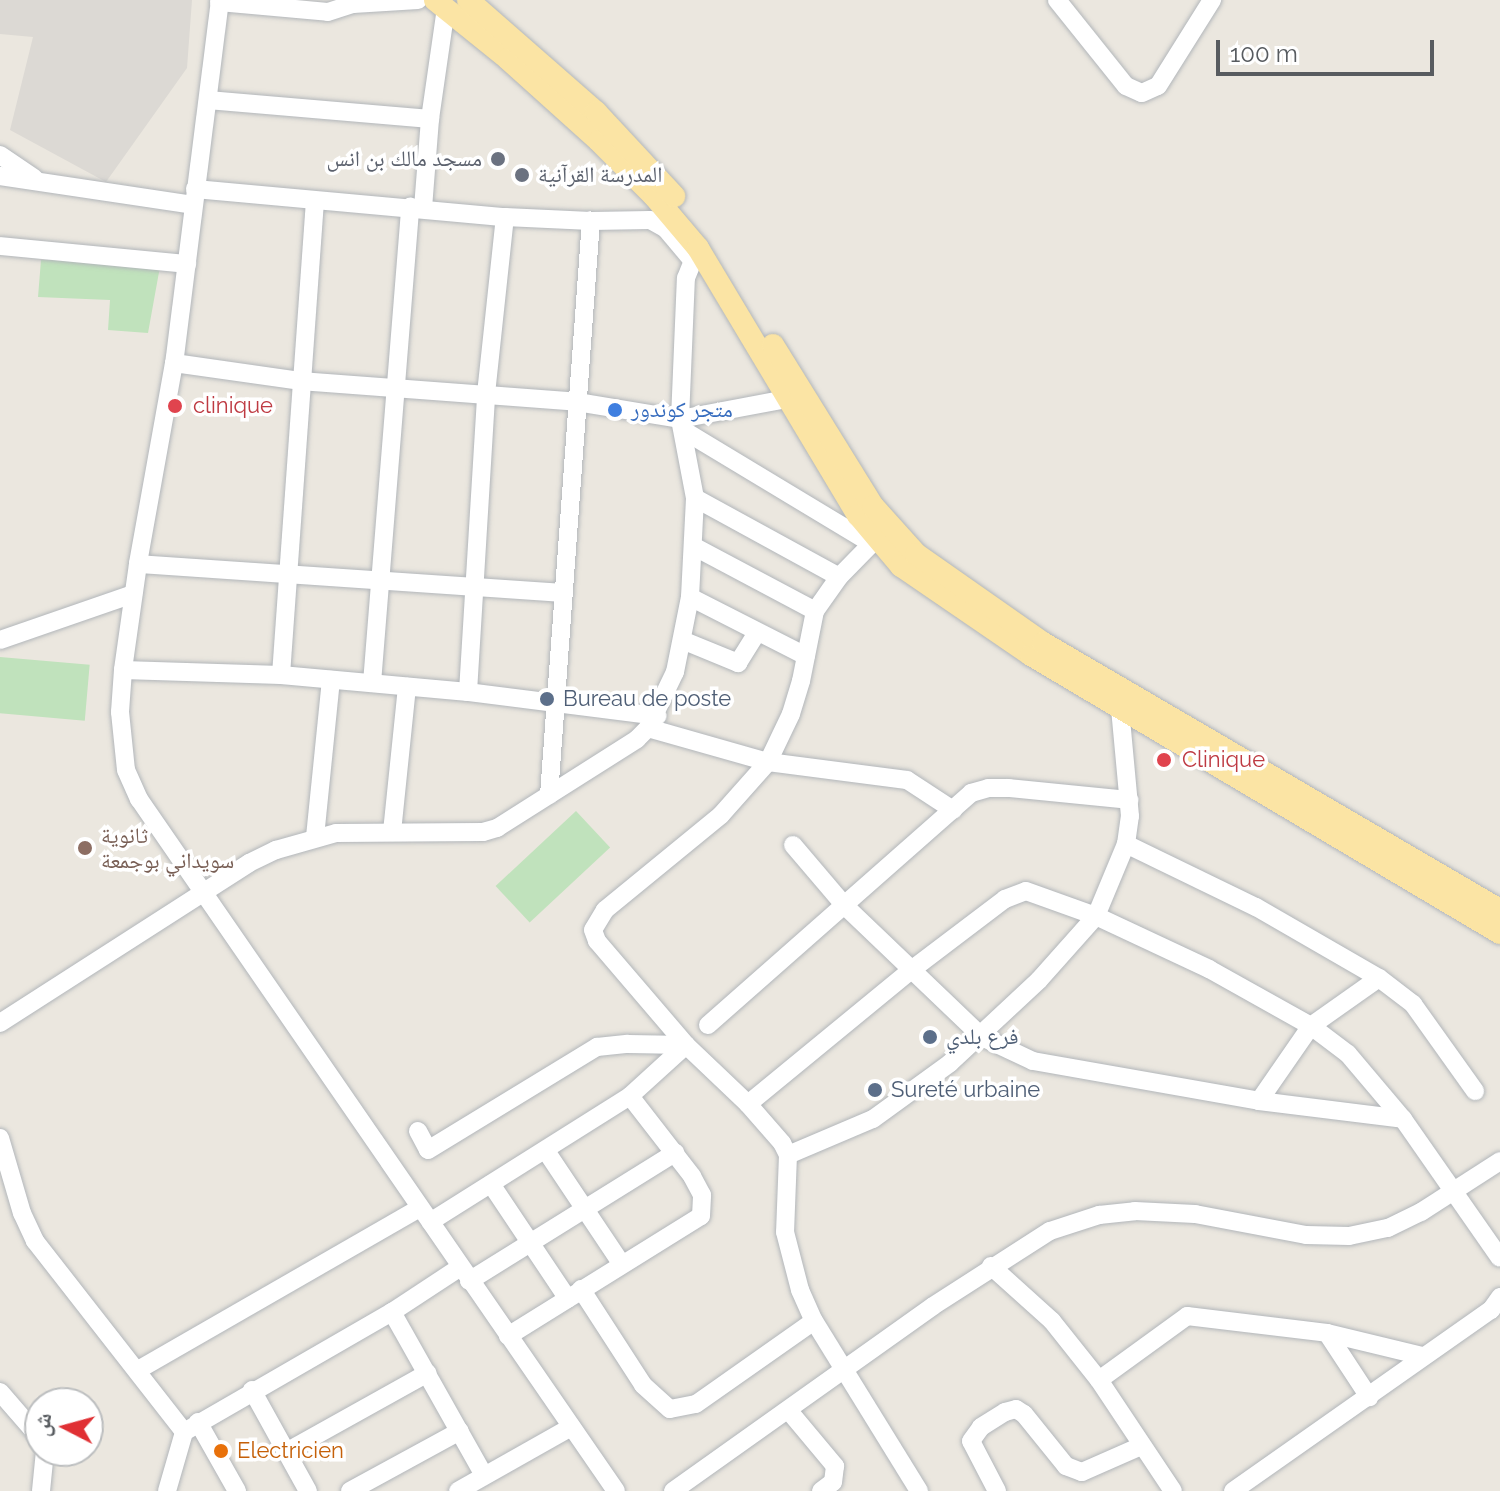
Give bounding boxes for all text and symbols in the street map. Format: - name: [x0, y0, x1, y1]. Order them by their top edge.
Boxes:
- scale bar: [1220, 24, 1438, 74]
- text: 100 m: [1230, 39, 1298, 68]
- place label: مسجد مالك بن انس: [326, 146, 482, 172]
- marker: مسجد مالك بن انس: [489, 150, 507, 168]
- place label: المدرسة القرآنية: [538, 162, 662, 188]
- marker: المدرسة القرآنية: [513, 166, 531, 184]
- place label: clinique: [193, 393, 273, 419]
- marker: clinique: [164, 395, 186, 417]
- place label: متجر كوندور: [631, 397, 733, 423]
- marker: متجر كوندور: [606, 401, 624, 419]
- place label: Bureau de poste: [563, 686, 731, 712]
- marker: Bureau de poste: [538, 690, 556, 708]
- place label: Clinique: [1182, 747, 1265, 773]
- marker: Clinique: [1153, 749, 1175, 771]
- place label: ثانوية سويداني بوجمعة: [101, 822, 234, 874]
- marker: ثانوية سويداني بوجمعة: [76, 839, 94, 857]
- place label: فرع بلدي: [946, 1024, 1018, 1050]
- marker: فرع بلدي: [921, 1028, 939, 1046]
- place label: Sureté urbaine: [891, 1077, 1040, 1103]
- marker: Sureté urbaine: [866, 1081, 884, 1099]
- north arrow: [24, 1387, 104, 1467]
- text: ش: [28, 1412, 56, 1438]
- place label: Electricien: [237, 1438, 344, 1464]
- marker: Electricien: [212, 1442, 230, 1460]

